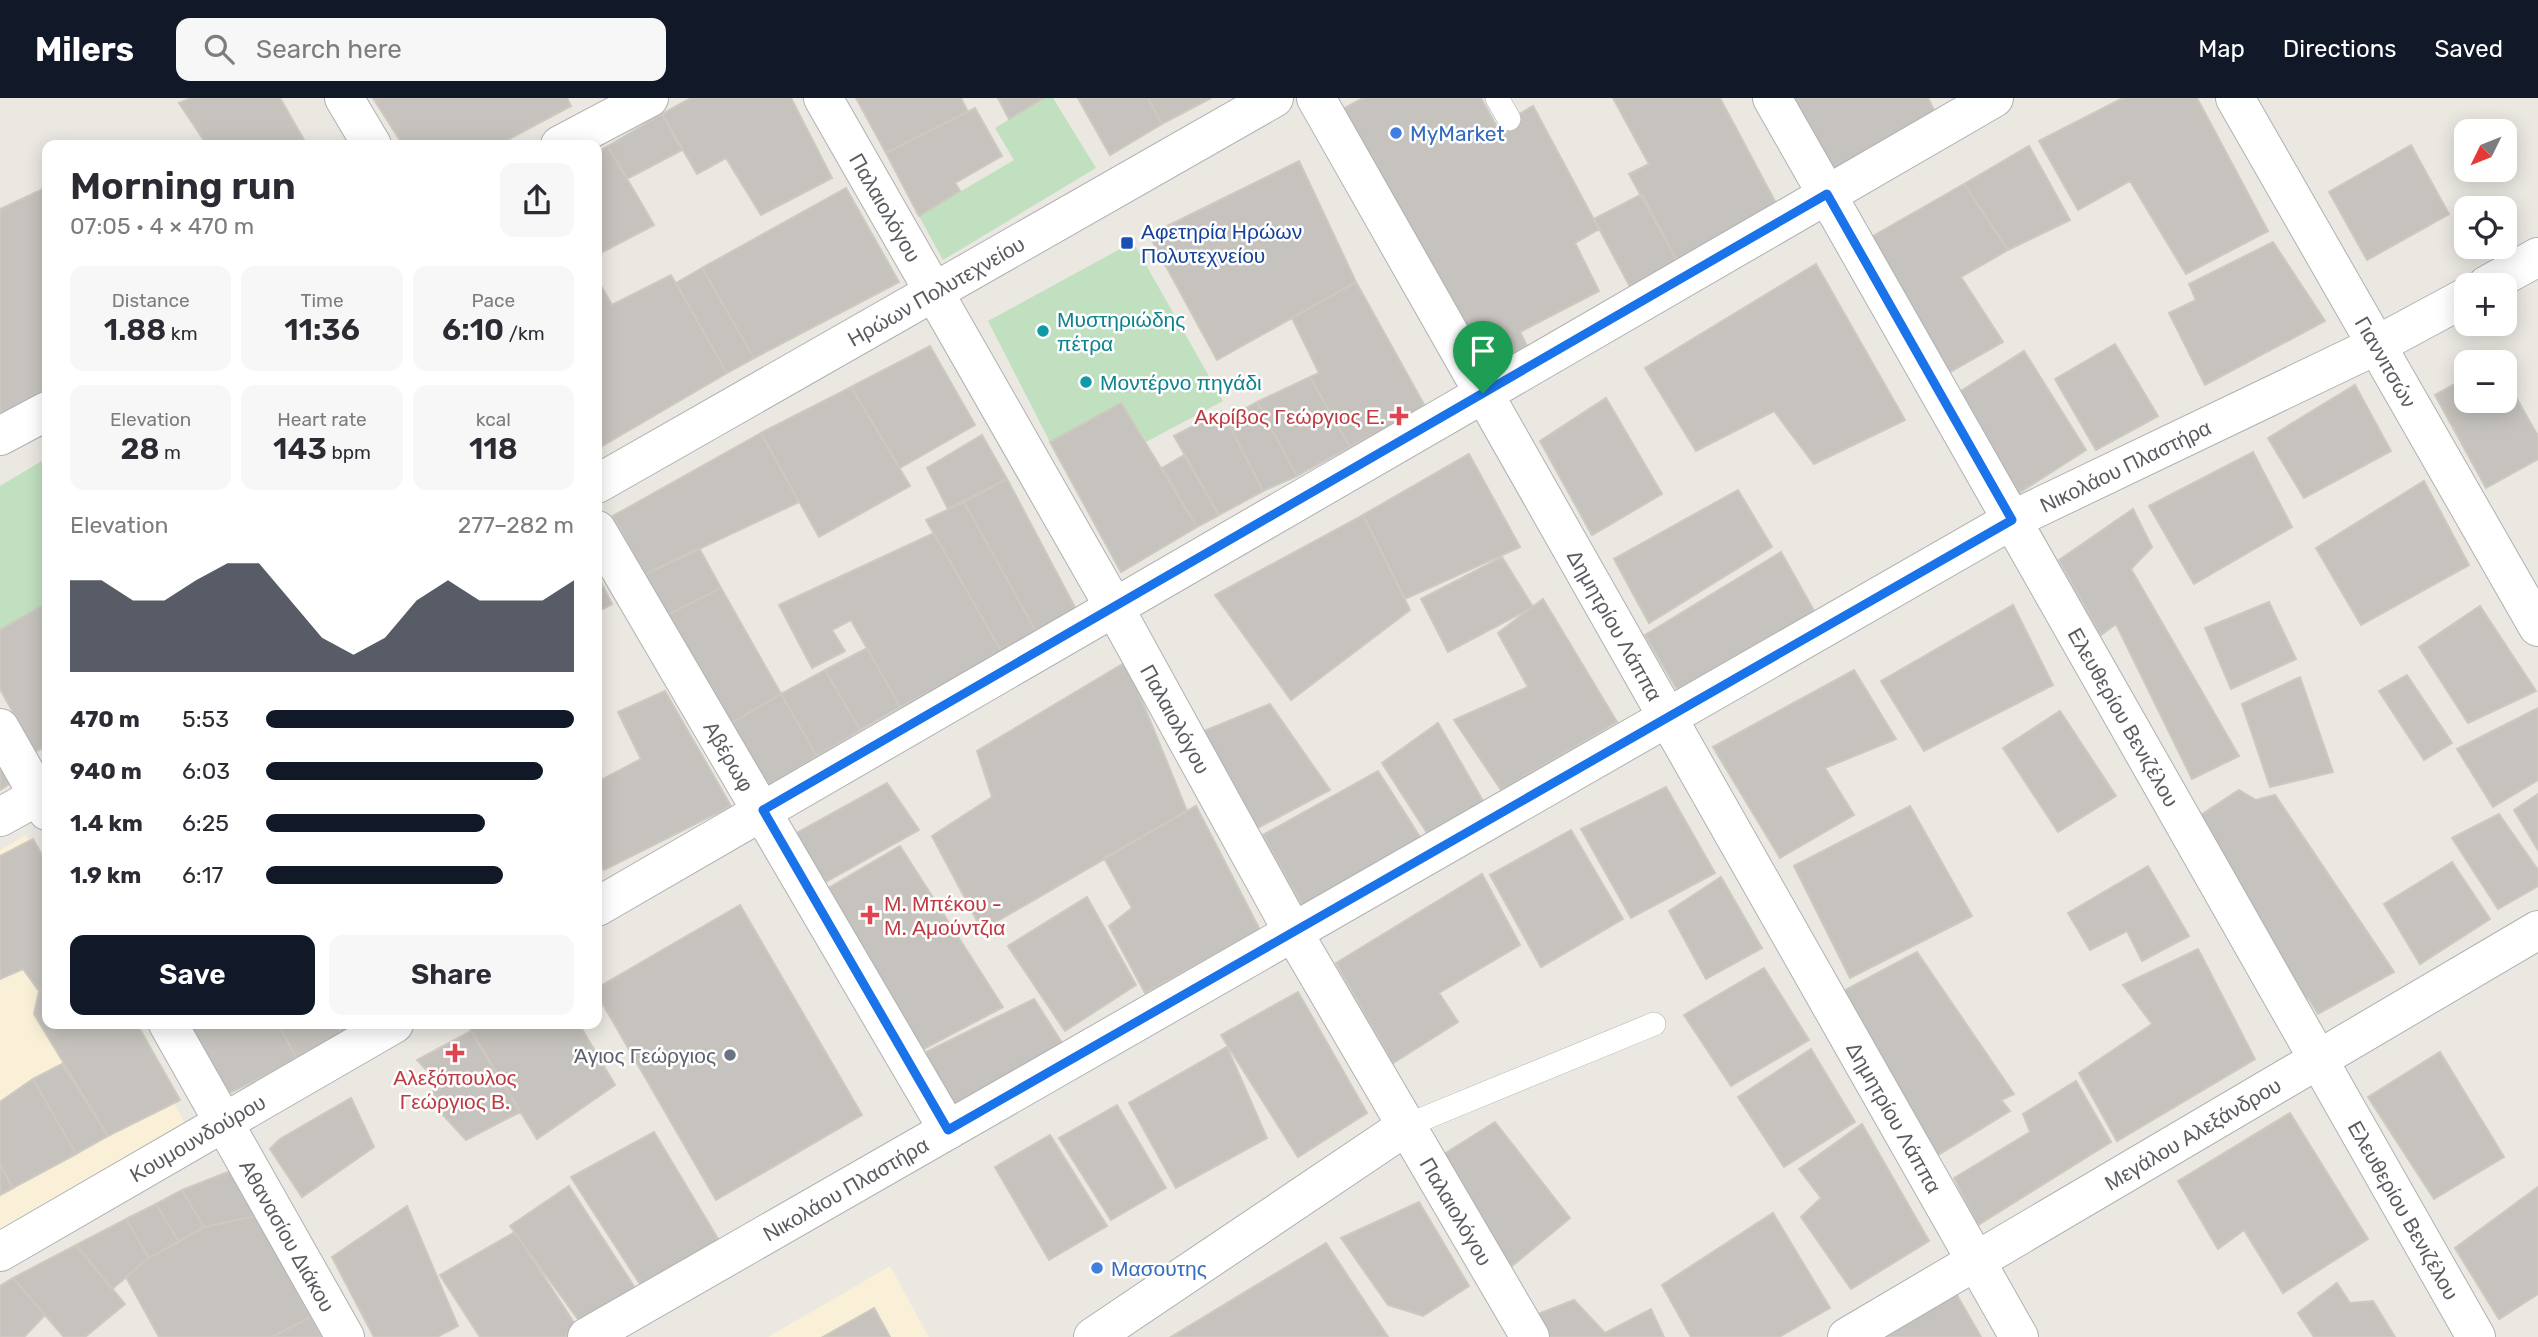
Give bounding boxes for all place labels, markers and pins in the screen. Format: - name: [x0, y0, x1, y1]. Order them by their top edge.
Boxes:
- place label: MyMarket: [1410, 121, 1505, 146]
- marker: MyMarket: [1388, 125, 1404, 141]
- place label: Αφετηρία Ηρώων Πολυτεχνείου: [1141, 219, 1302, 268]
- marker: Αφετηρία Ηρώων Πολυτεχνείου: [1119, 235, 1135, 251]
- place label: Μυστηριώδης πέτρα: [1057, 307, 1185, 356]
- pin: [1453, 321, 1513, 393]
- marker: Μυστηριώδης πέτρα: [1035, 323, 1051, 339]
- place label: Μοντέρνο πηγάδι: [1100, 370, 1262, 395]
- marker: Μοντέρνο πηγάδι: [1078, 374, 1094, 390]
- place label: Ακρίβος Γεώργιος Ε.: [1194, 404, 1385, 429]
- marker: Ακρίβος Γεώργιος Ε.: [1391, 408, 1407, 424]
- place label: Μ. Μπέκου - Μ. Αμούντζια: [884, 891, 1005, 940]
- marker: Μ. Μπέκου - Μ. Αμούντζια: [862, 907, 878, 923]
- place label: Άγιος Γεώργιος: [574, 1043, 716, 1068]
- marker: Αλεξόπουλος Γεώργιος Β.: [447, 1045, 463, 1061]
- marker: Άγιος Γεώργιος: [722, 1047, 738, 1063]
- place label: Αλεξόπουλος Γεώργιος Β.: [393, 1065, 517, 1114]
- place label: Μασουτης: [1111, 1256, 1207, 1281]
- marker: Μασουτης: [1089, 1260, 1105, 1276]

